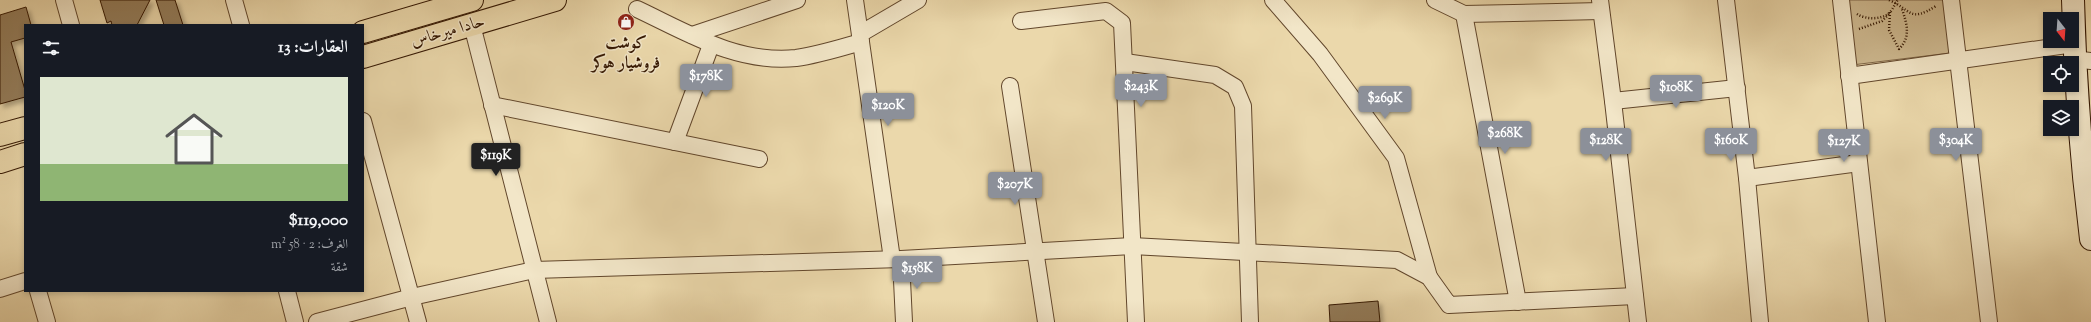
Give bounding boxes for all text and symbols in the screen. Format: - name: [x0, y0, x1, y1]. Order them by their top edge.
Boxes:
- street label: حادا ميرخاس: [408, 10, 488, 54]
- shop icon: كوشت فروشيار هوكر: [616, 12, 636, 32]
- north arrow: [2043, 12, 2079, 48]
- map controls: [2043, 12, 2079, 136]
- place label: كوشت فروشيار هوكر: [590, 32, 660, 76]
- text: العقارات: 13: [278, 36, 348, 60]
- icon: filters: [40, 37, 62, 59]
- button: locate: [2043, 56, 2079, 92]
- pin: $178K: [678, 64, 734, 98]
- text: $178K: [689, 68, 723, 86]
- pin: $243K: [1113, 74, 1169, 108]
- pin: $108K: [1648, 75, 1704, 109]
- text: $243K: [1124, 78, 1158, 96]
- text: $108K: [1659, 79, 1693, 97]
- pin: $269K: [1357, 86, 1413, 120]
- text: $269K: [1367, 90, 1403, 108]
- pin: $120K: [860, 93, 916, 127]
- text: $120K: [871, 97, 905, 115]
- button: layers: [2043, 100, 2079, 136]
- icon: home: [158, 103, 230, 175]
- pin: $268K: [1477, 121, 1533, 155]
- text: $268K: [1487, 125, 1523, 143]
- pin: $128K: [1578, 128, 1634, 162]
- pin: $160K: [1703, 128, 1759, 162]
- pin: $304K: [1928, 128, 1984, 162]
- pin: $127K: [1816, 129, 1872, 163]
- text: $128K: [1589, 132, 1623, 150]
- text: $160K: [1714, 132, 1748, 150]
- text: $304K: [1939, 132, 1973, 150]
- text: $127K: [1827, 133, 1861, 151]
- pin: $119K: [468, 143, 524, 177]
- text: $119K: [480, 147, 512, 165]
- pin: $207K: [987, 172, 1043, 206]
- text: $207K: [997, 176, 1033, 194]
- text: $119,000: [289, 209, 348, 233]
- text: الغرف: 2 · 58 m²: [271, 236, 348, 254]
- pin: $158K: [889, 256, 945, 290]
- text: شقة: [331, 259, 348, 277]
- text: $158K: [901, 260, 933, 278]

